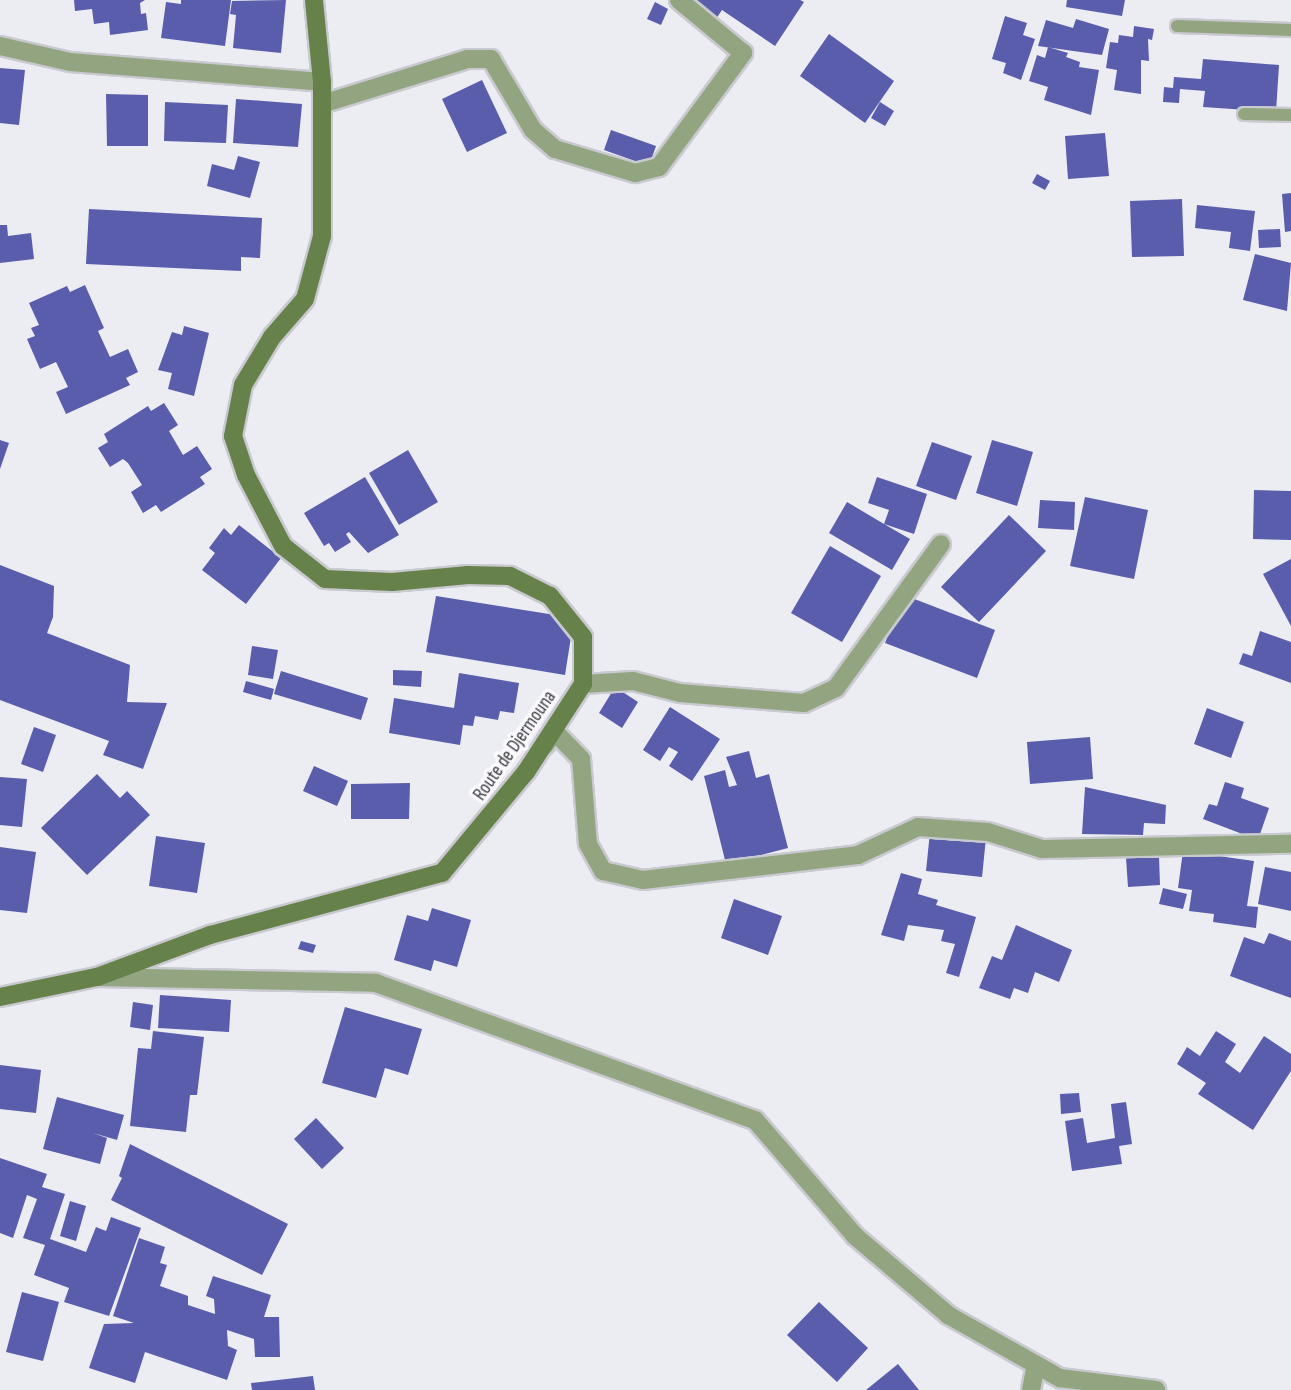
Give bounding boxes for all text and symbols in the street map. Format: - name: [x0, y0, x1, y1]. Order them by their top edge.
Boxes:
- street label: Route de Djermouna: [469, 687, 561, 805]

